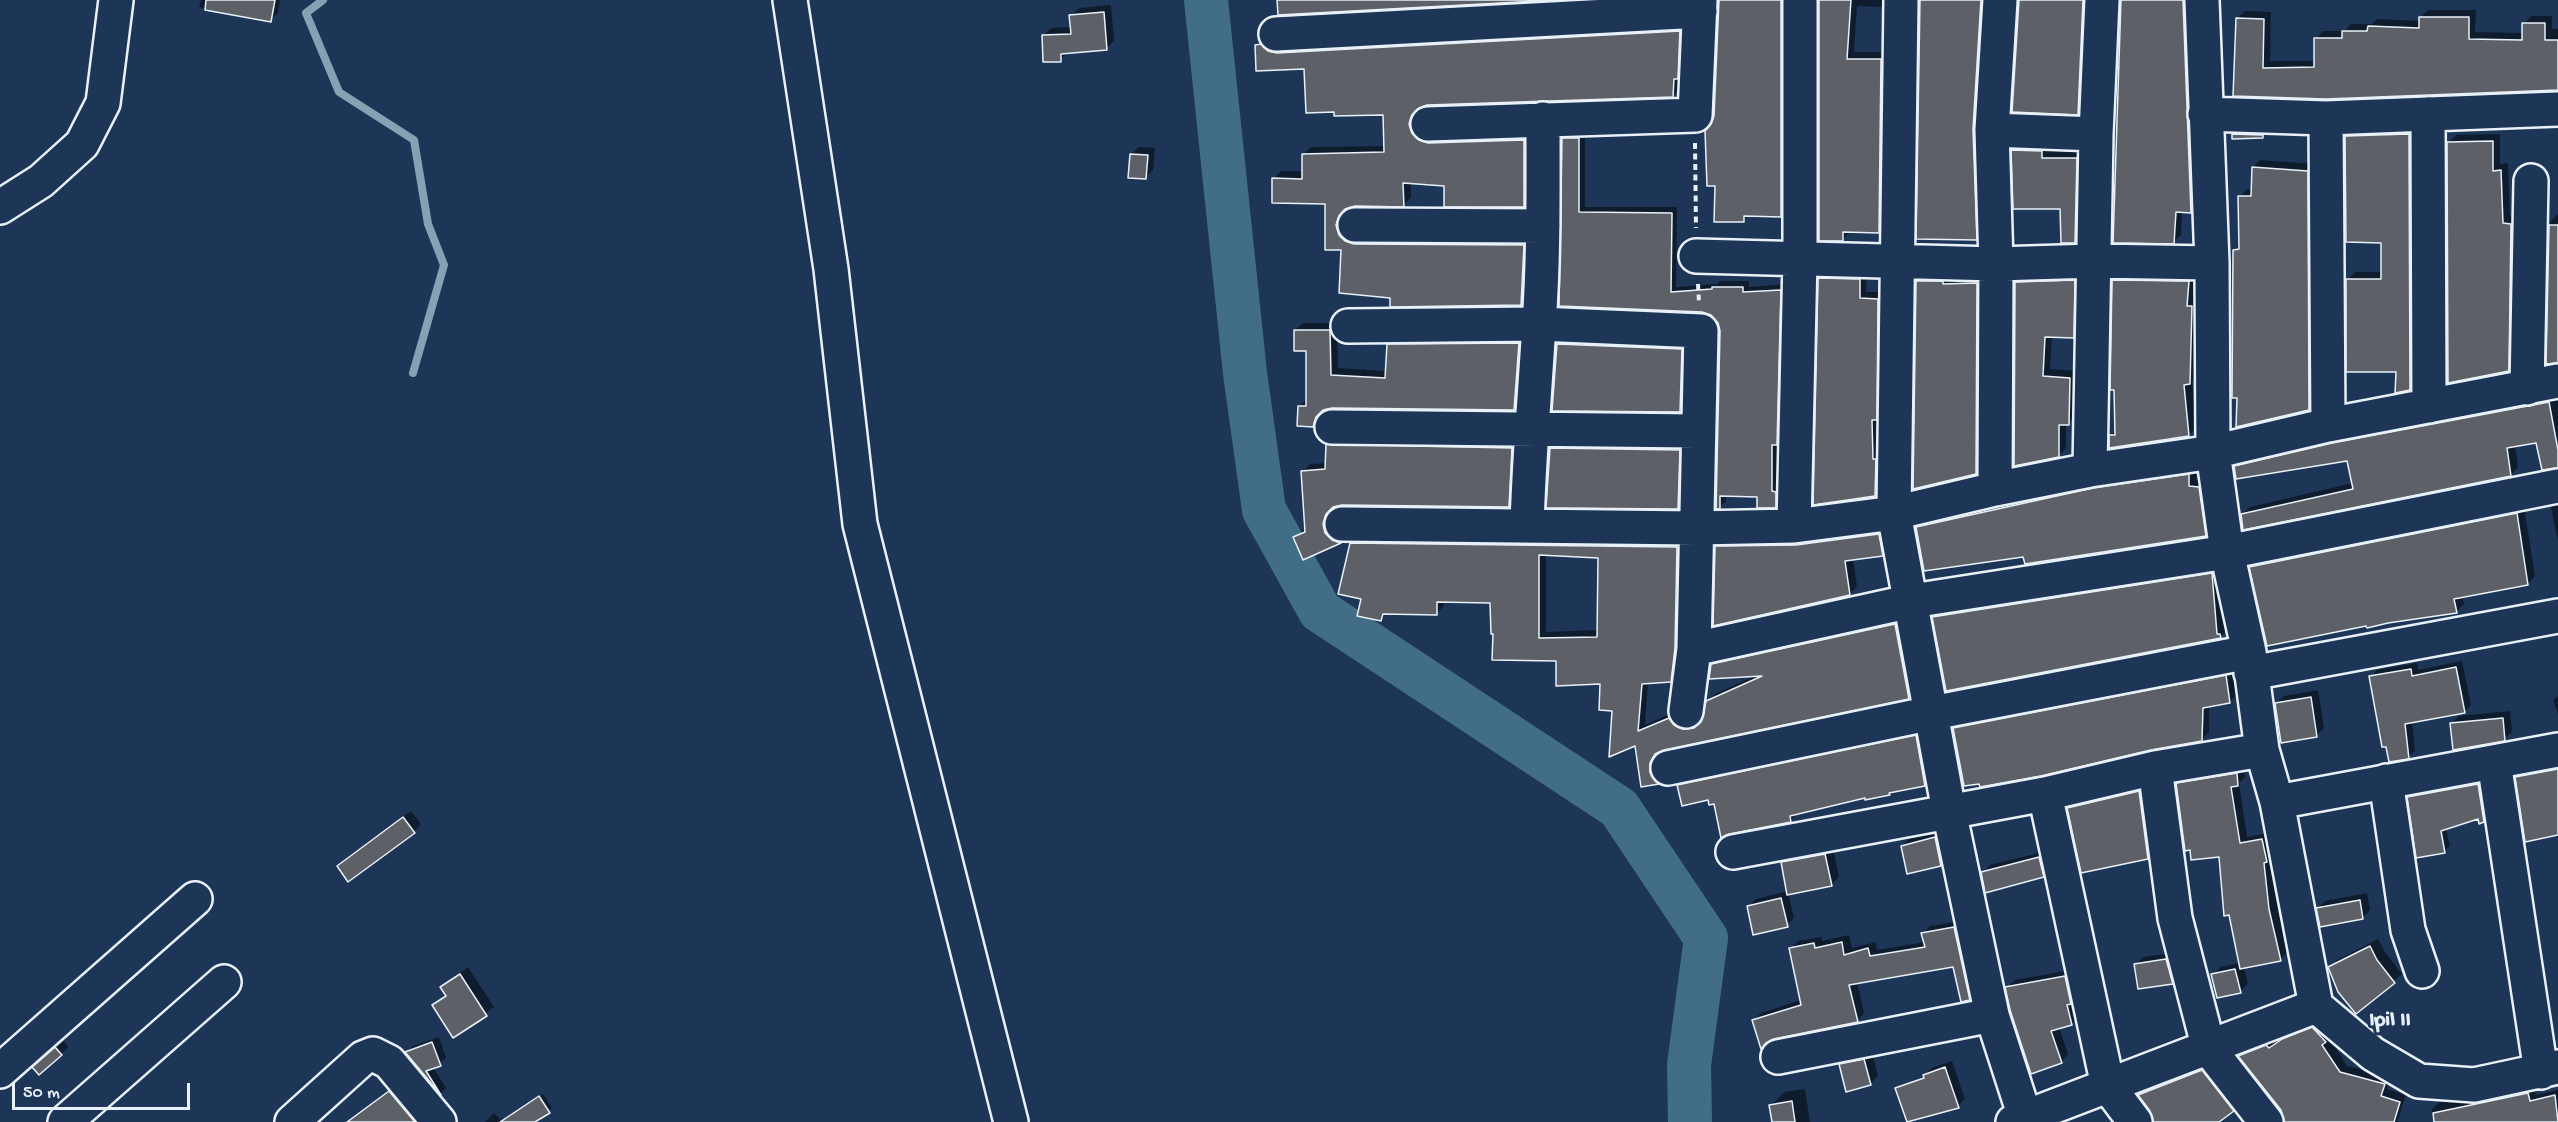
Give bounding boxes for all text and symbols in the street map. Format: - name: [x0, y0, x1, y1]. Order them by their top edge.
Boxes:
- district label: Ipil II: [2369, 1009, 2411, 1035]
- scale bar: [15, 1071, 194, 1109]
- text: 50 m: [23, 1083, 60, 1104]

